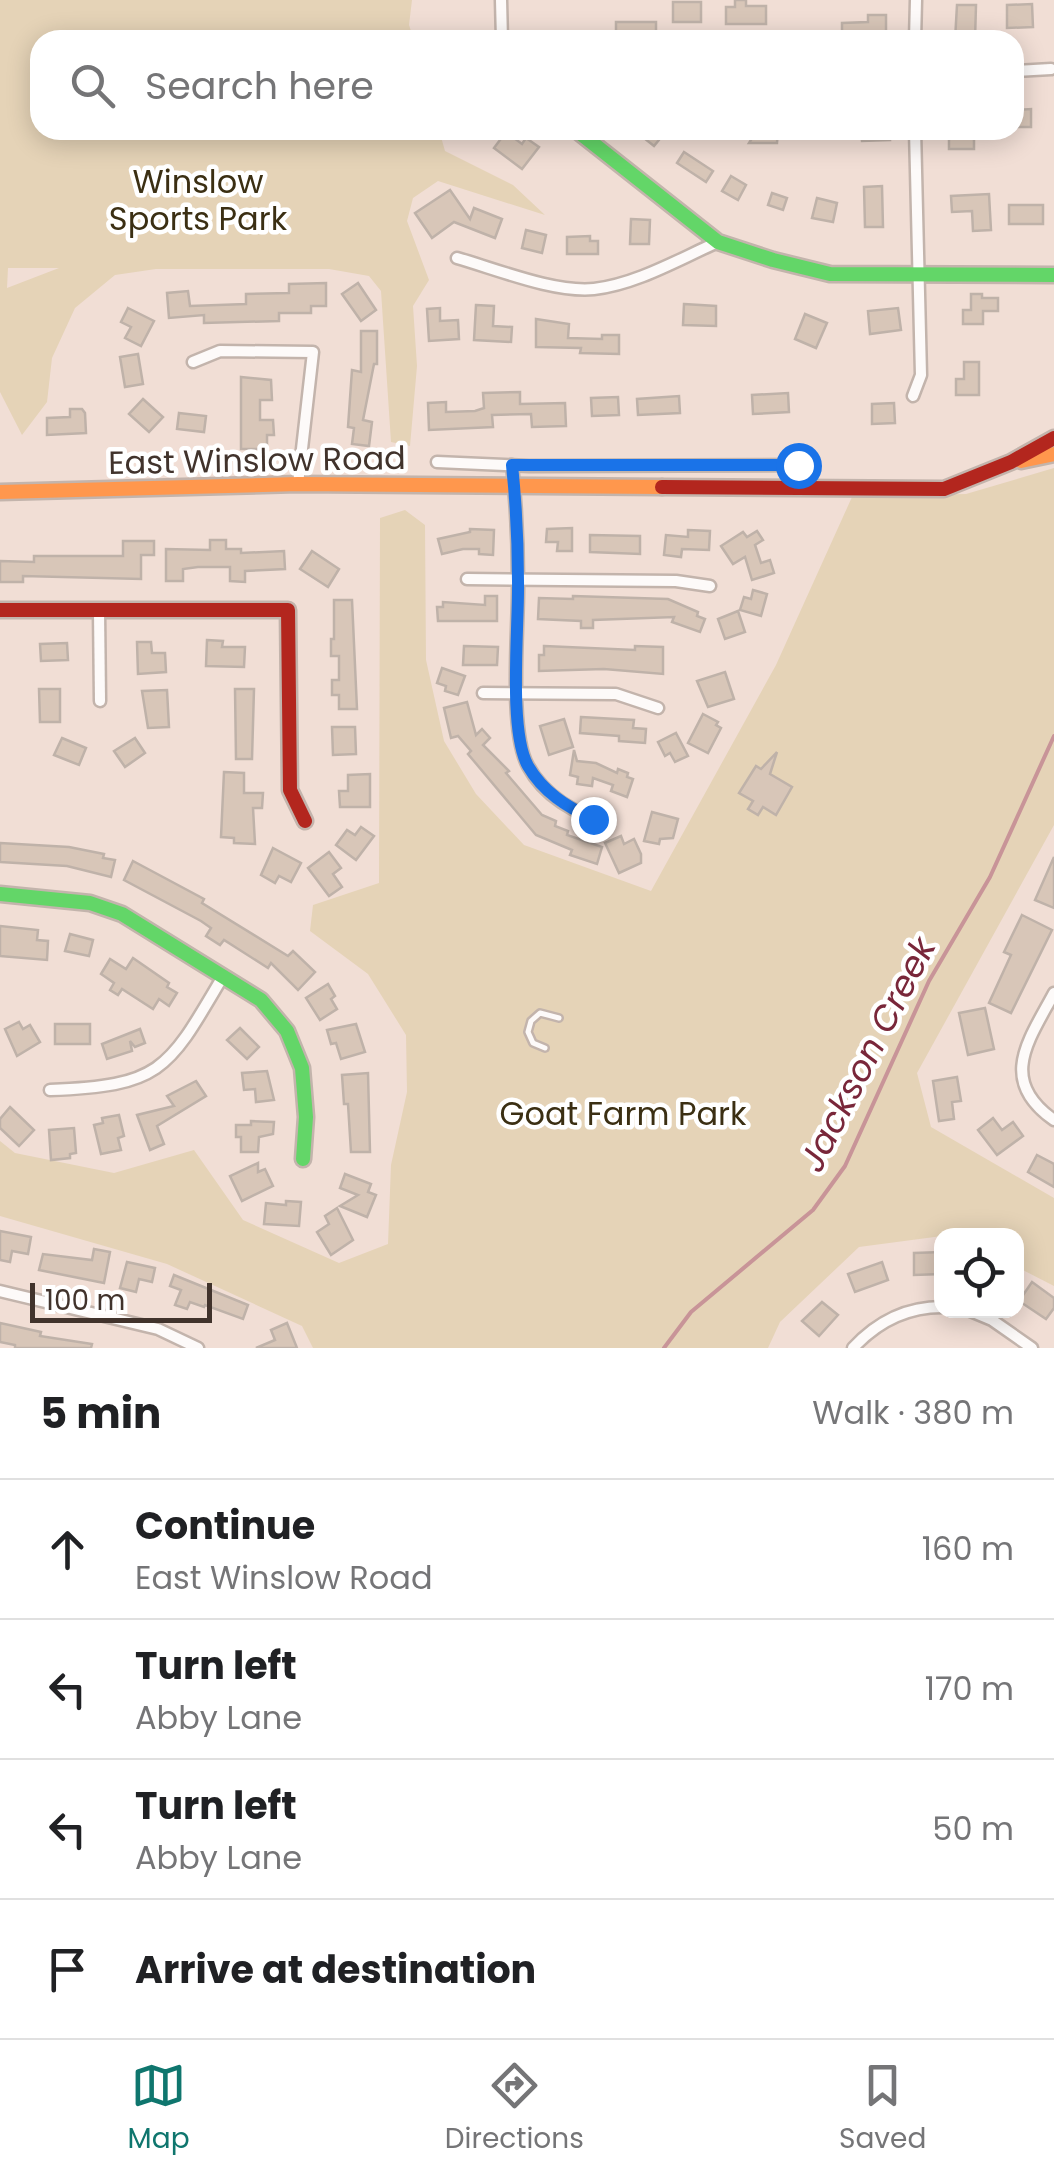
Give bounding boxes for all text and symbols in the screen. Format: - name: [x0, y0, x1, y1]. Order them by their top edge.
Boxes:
- search box: [30, 30, 1024, 140]
- icon: search: [65, 58, 120, 113]
- text: Search here: [145, 59, 374, 112]
- park label: Winslow Sports Park: [109, 159, 288, 241]
- street label: East Winslow Road: [108, 435, 406, 485]
- route start: [776, 443, 822, 489]
- route end: [571, 797, 617, 843]
- water label: Jackson Creek: [787, 927, 948, 1179]
- park label: Goat Farm Park: [500, 1091, 747, 1136]
- map controls: [934, 1228, 1024, 1318]
- button: locate: [934, 1228, 1024, 1318]
- scale bar: [30, 1278, 212, 1322]
- text: 100 m: [45, 1281, 125, 1320]
- text: 5 min: [40, 1384, 161, 1443]
- text: Walk · 380 m: [812, 1390, 1014, 1435]
- text: Continue: [135, 1499, 315, 1552]
- icon: ahead: [40, 1522, 95, 1577]
- text: 160 m: [922, 1526, 1014, 1571]
- text: East Winslow Road: [135, 1555, 433, 1600]
- text: Turn left: [135, 1639, 297, 1692]
- icon: left: [40, 1662, 95, 1717]
- text: 170 m: [925, 1666, 1014, 1711]
- text: Abby Lane: [135, 1695, 302, 1740]
- text: Turn left: [135, 1779, 297, 1832]
- icon: left: [40, 1802, 95, 1857]
- text: 50 m: [932, 1806, 1014, 1851]
- text: Abby Lane: [135, 1835, 302, 1880]
- icon: arrive: [40, 1942, 95, 1997]
- text: Arrive at destination: [135, 1943, 536, 1996]
- tab: Map: [128, 2058, 190, 2160]
- tab: Directions: [445, 2058, 584, 2160]
- tab: Saved: [839, 2058, 926, 2160]

